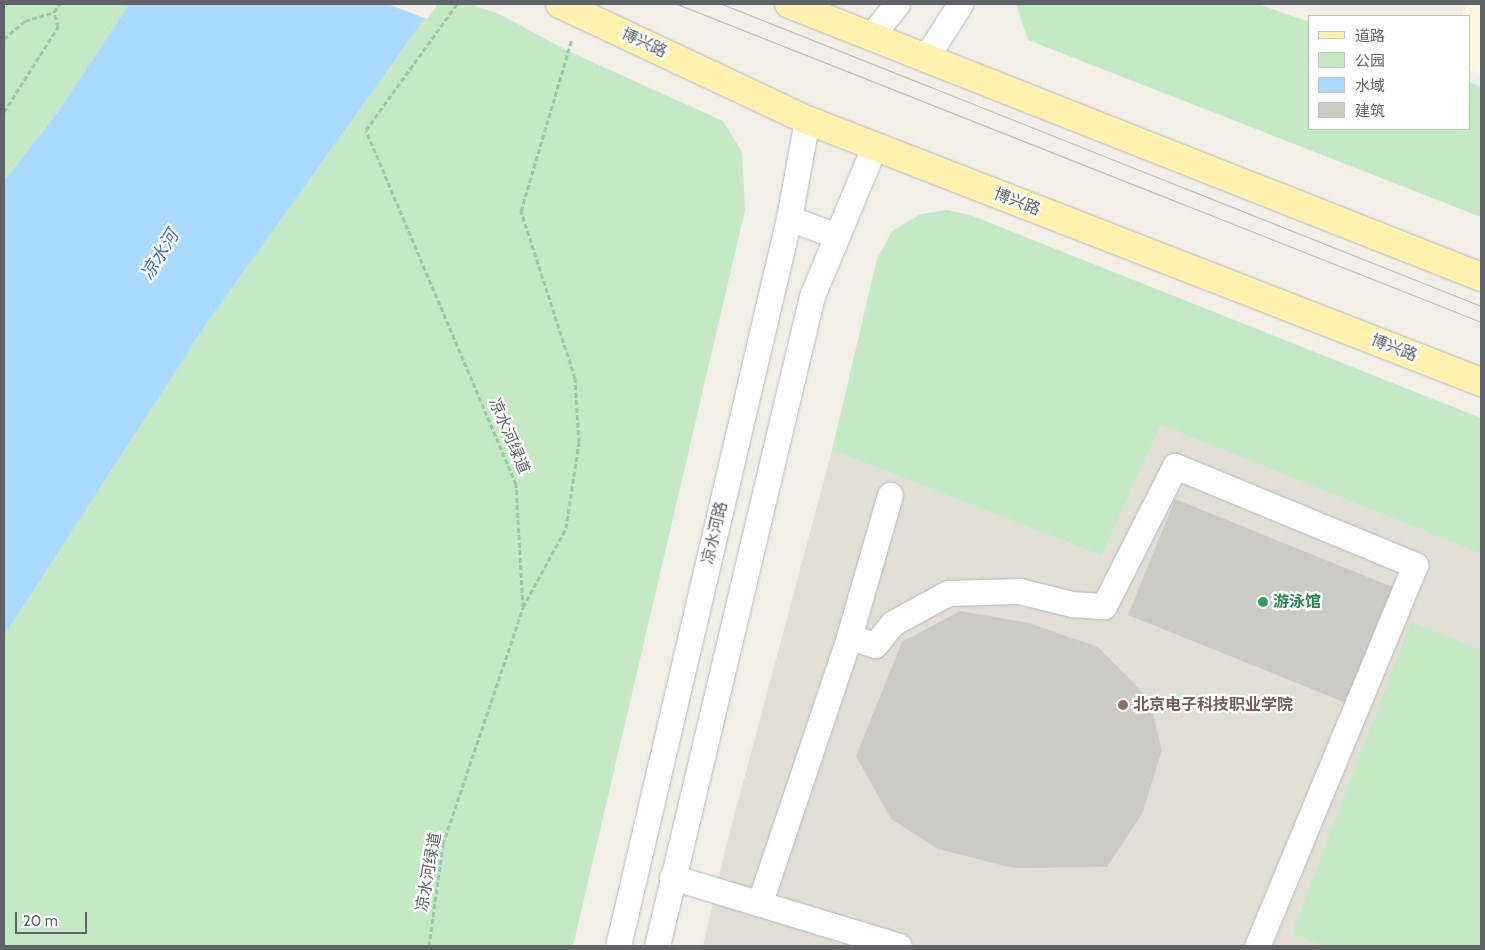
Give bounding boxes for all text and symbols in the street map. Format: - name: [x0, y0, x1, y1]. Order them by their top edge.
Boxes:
- legend: [1308, 15, 1470, 130]
- street label: 博兴路: [618, 24, 670, 62]
- text: 道路: [1355, 27, 1385, 45]
- text: 公园: [1355, 52, 1385, 70]
- text: 水域: [1355, 77, 1385, 95]
- text: 建筑: [1355, 102, 1385, 120]
- street label: 博兴路: [991, 184, 1043, 220]
- water label: 凉水河: [137, 226, 183, 284]
- street label: 博兴路: [1368, 330, 1420, 366]
- street label: 凉水河绿道: [485, 395, 533, 477]
- street label: 凉水河路: [698, 500, 732, 566]
- place label: 游泳馆: [1273, 592, 1321, 612]
- marker: 游泳馆: [1257, 596, 1269, 608]
- place label: 北京电子科技职业学院: [1133, 695, 1293, 715]
- marker: 北京电子科技职业学院: [1117, 699, 1129, 711]
- street label: 凉水河绿道: [413, 831, 445, 913]
- scale bar: [18, 902, 90, 934]
- text: 20 m: [23, 912, 58, 930]

